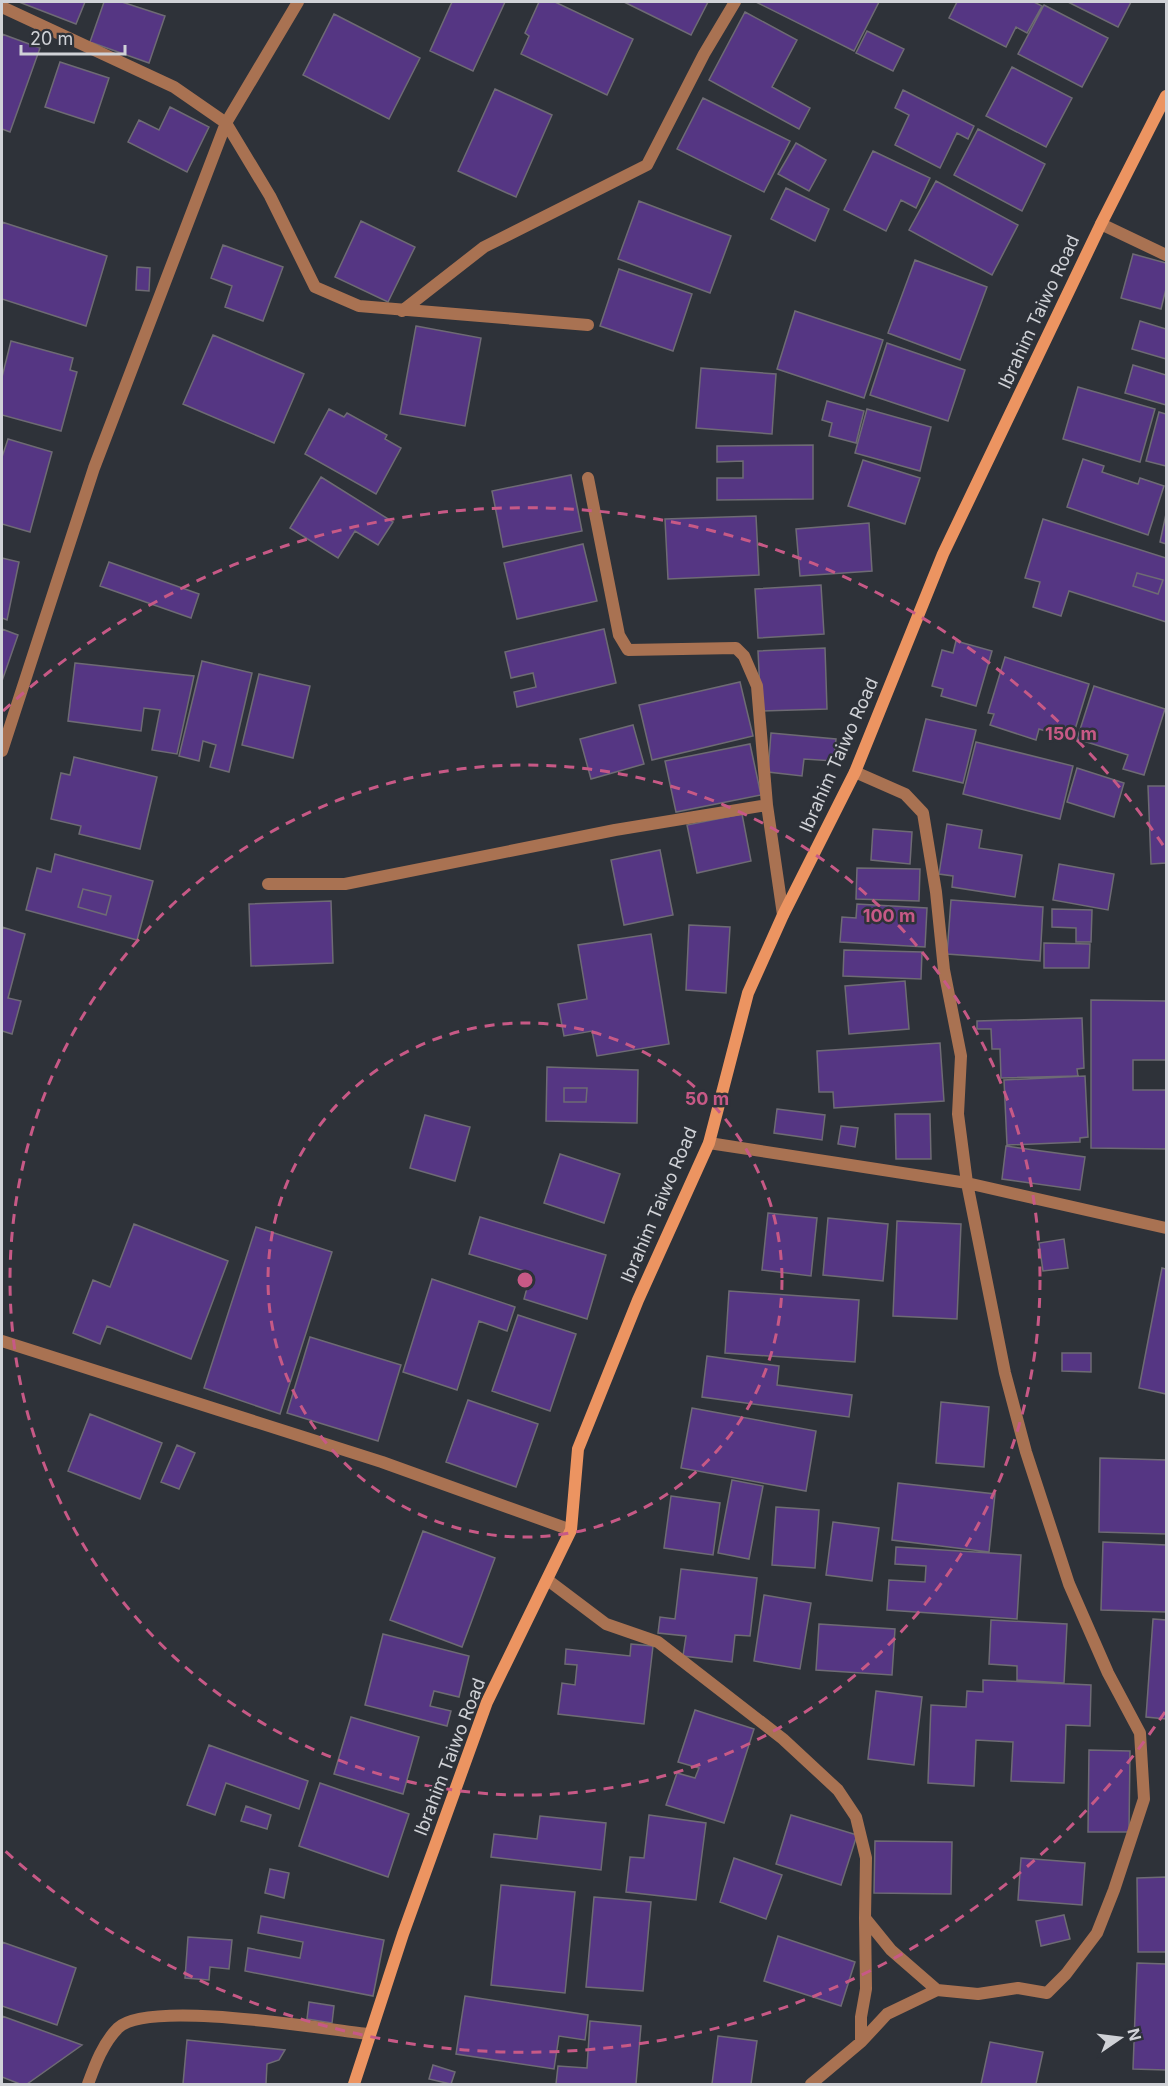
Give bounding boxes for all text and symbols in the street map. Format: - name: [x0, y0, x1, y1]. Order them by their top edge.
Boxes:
- scale bar: [21, 18, 124, 56]
- text: 20 m: [30, 28, 73, 49]
- street label: Ibrahim Taiwo Road: [994, 232, 1083, 392]
- street label: Ibrahim Taiwo Road: [795, 674, 882, 835]
- text: 150 m: [1045, 723, 1097, 744]
- text: 100 m: [863, 905, 915, 926]
- text: 50 m: [685, 1088, 729, 1109]
- street label: Ibrahim Taiwo Road: [616, 1124, 701, 1286]
- centre of rings: [515, 1270, 535, 1290]
- street label: Ibrahim Taiwo Road: [410, 1675, 489, 1839]
- north arrow: [1090, 2008, 1150, 2068]
- text: N: [1123, 2026, 1146, 2043]

